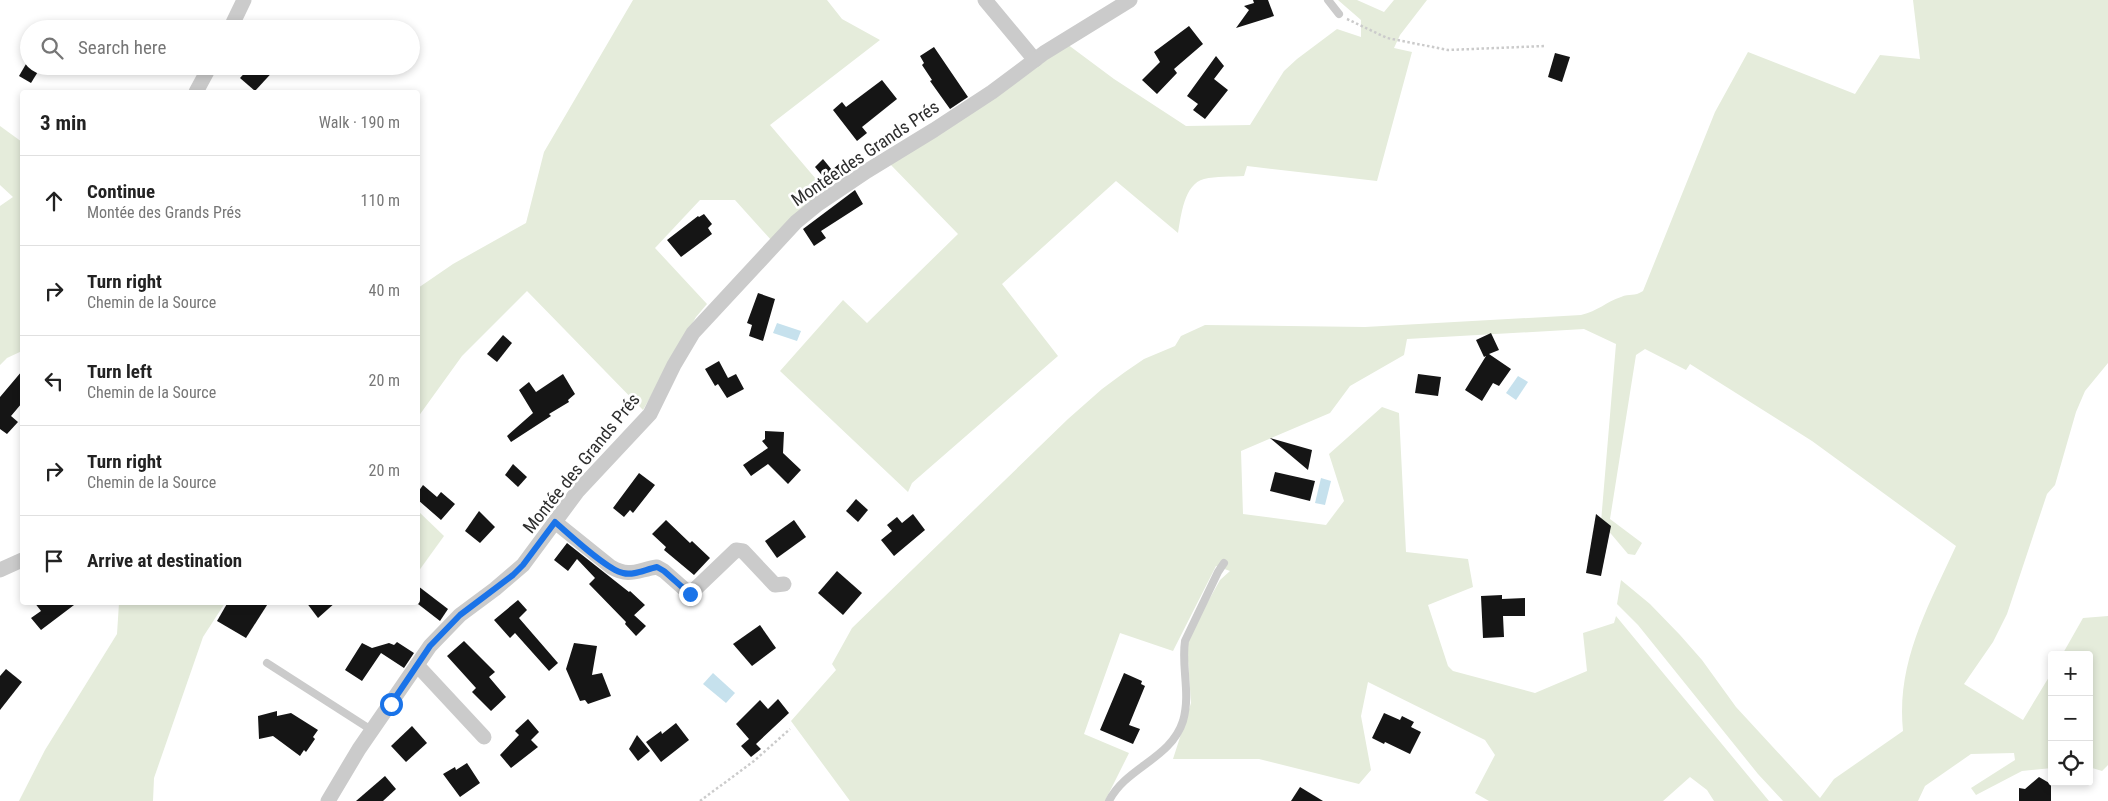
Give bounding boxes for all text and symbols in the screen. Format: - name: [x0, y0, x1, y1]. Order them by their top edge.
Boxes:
- search box: [20, 20, 420, 75]
- icon: search: [38, 34, 66, 62]
- text: Search here: [78, 36, 166, 59]
- street label: Montée des Grands Prés: [787, 96, 943, 210]
- text: 3 min: [40, 111, 87, 135]
- text: Walk · 190 m: [319, 113, 400, 132]
- text: Continue: [87, 180, 155, 203]
- icon: ahead: [40, 187, 68, 215]
- text: 110 m: [361, 191, 400, 210]
- text: Montée des Grands Prés: [87, 203, 241, 222]
- text: Turn right: [87, 270, 162, 293]
- icon: right: [40, 277, 68, 305]
- text: 40 m: [368, 281, 400, 300]
- text: Chemin de la Source: [87, 293, 216, 312]
- text: Turn left: [87, 360, 152, 383]
- icon: left: [40, 367, 68, 395]
- text: 20 m: [368, 371, 400, 390]
- text: Chemin de la Source: [87, 383, 216, 402]
- street label: Montée des Grands Prés: [518, 389, 644, 537]
- text: Turn right: [87, 450, 162, 473]
- icon: right: [40, 457, 68, 485]
- text: 20 m: [368, 461, 400, 480]
- text: Chemin de la Source: [87, 473, 216, 492]
- icon: arrive: [40, 547, 68, 575]
- text: Arrive at destination: [87, 549, 242, 572]
- route end: [679, 583, 702, 606]
- map controls: [2048, 651, 2093, 786]
- button: +: [2048, 651, 2093, 696]
- route start: [380, 693, 403, 716]
- button: −: [2048, 696, 2093, 741]
- button: locate: [2048, 741, 2093, 786]

